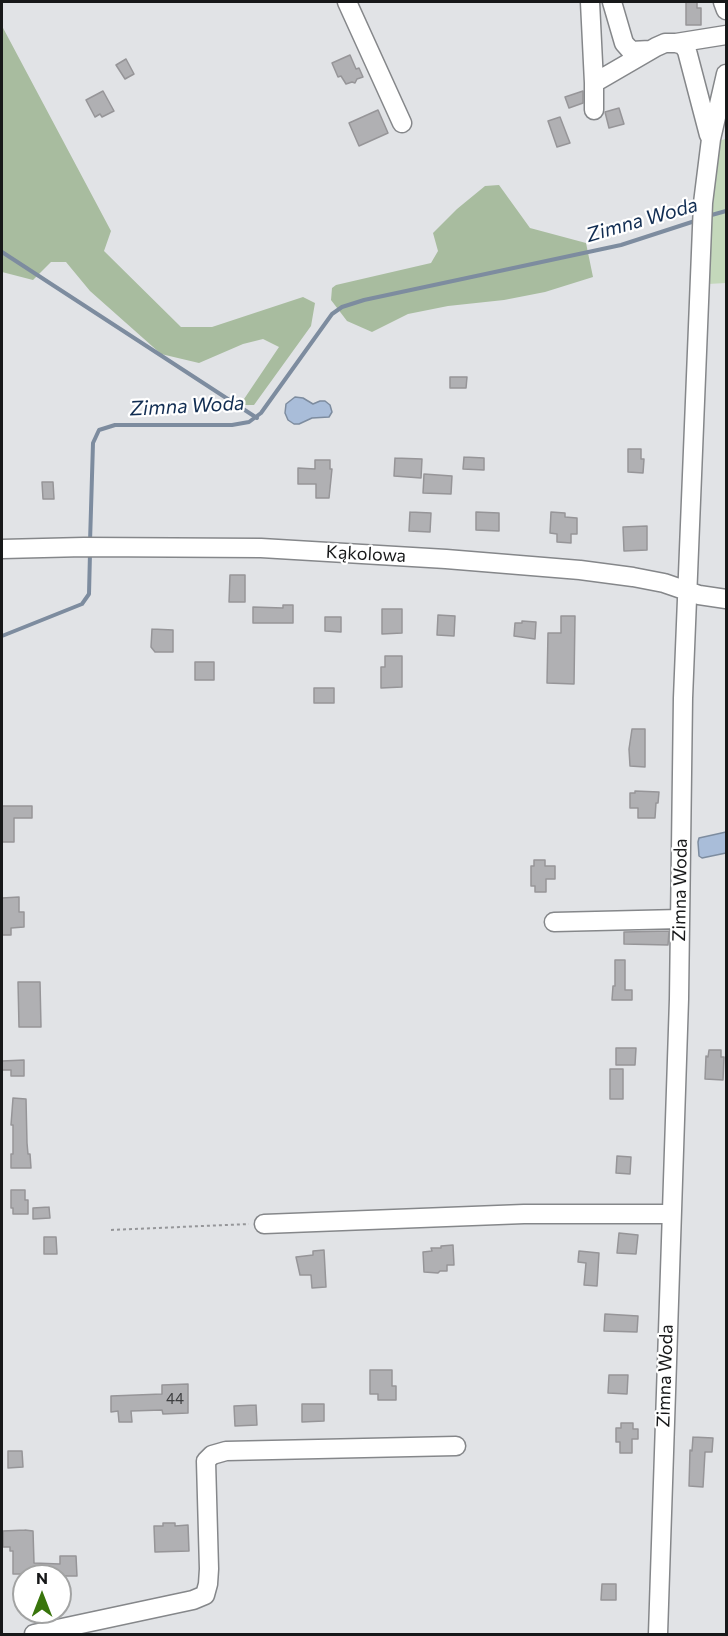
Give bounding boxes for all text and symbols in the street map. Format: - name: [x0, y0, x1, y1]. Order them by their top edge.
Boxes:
- water label: Zimna Woda: [583, 193, 701, 247]
- water label: Zimna Woda: [129, 391, 245, 421]
- street label: Kąkolowa: [325, 541, 407, 567]
- street label: Zimna Woda: [668, 838, 692, 942]
- street label: Zimna Woda: [652, 1324, 678, 1428]
- house number: 44: [166, 1390, 184, 1408]
- north arrow: [12, 1564, 72, 1624]
- text: N: [36, 1568, 48, 1587]

